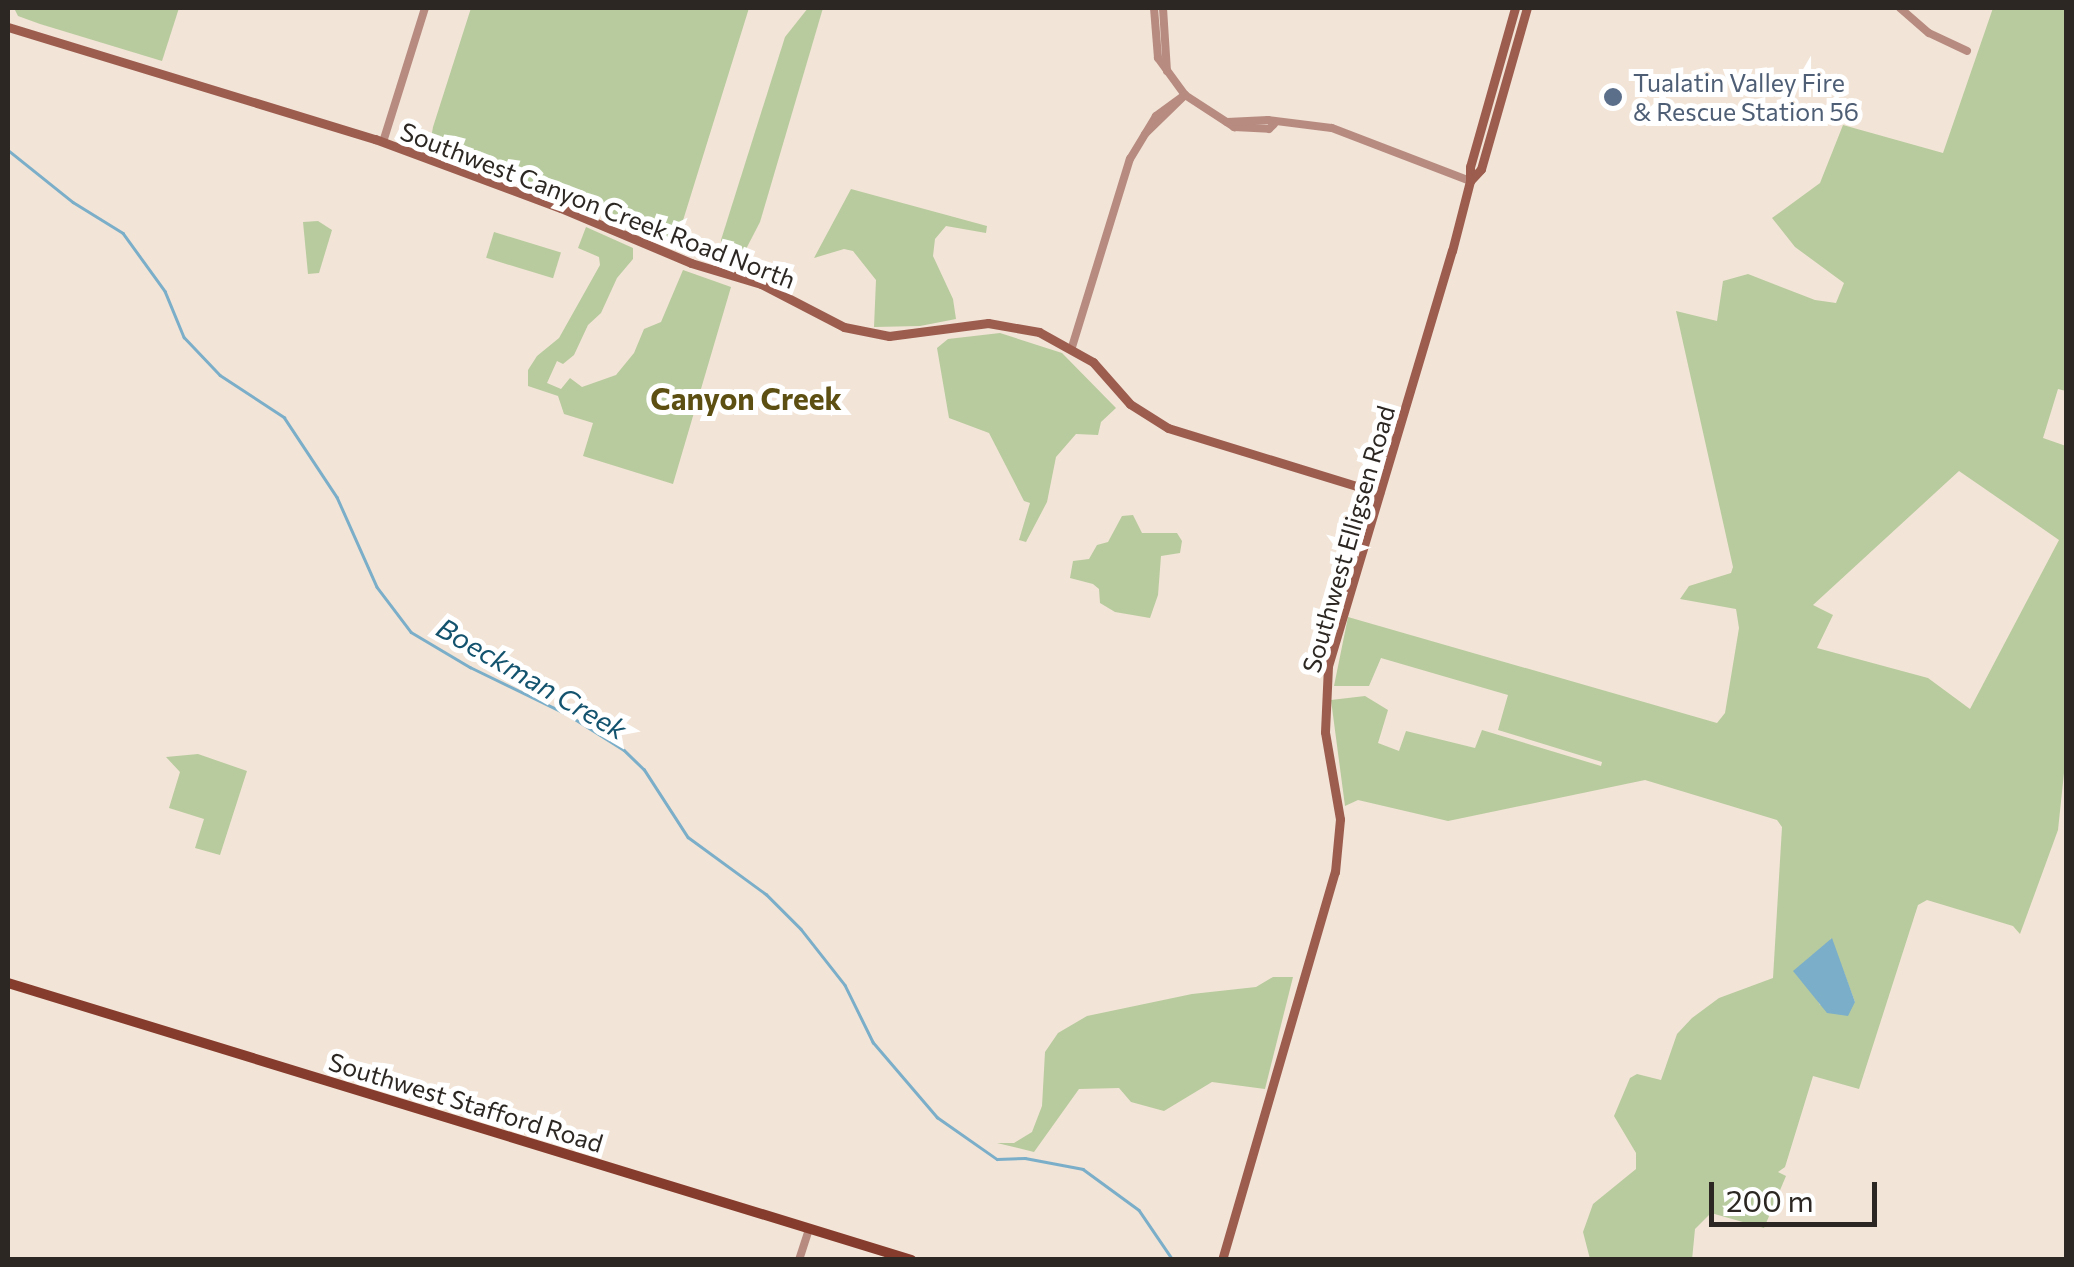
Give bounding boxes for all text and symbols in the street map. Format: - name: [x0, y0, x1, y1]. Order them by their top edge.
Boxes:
- place label: Tualatin Valley Fire & Rescue Station 56: [1633, 68, 1859, 127]
- marker: Tualatin Valley Fire & Rescue Station 56: [1602, 86, 1624, 108]
- street label: Southwest Canyon Creek Road North: [396, 116, 800, 294]
- district label: Canyon Creek: [650, 380, 842, 416]
- street label: Southwest Elligsen Road: [1295, 402, 1401, 676]
- water label: Boeckman Creek: [431, 610, 633, 746]
- street label: Southwest Stafford Road: [325, 1046, 607, 1158]
- scale bar: [1714, 1162, 1882, 1224]
- text: 200 m: [1726, 1181, 1814, 1218]

